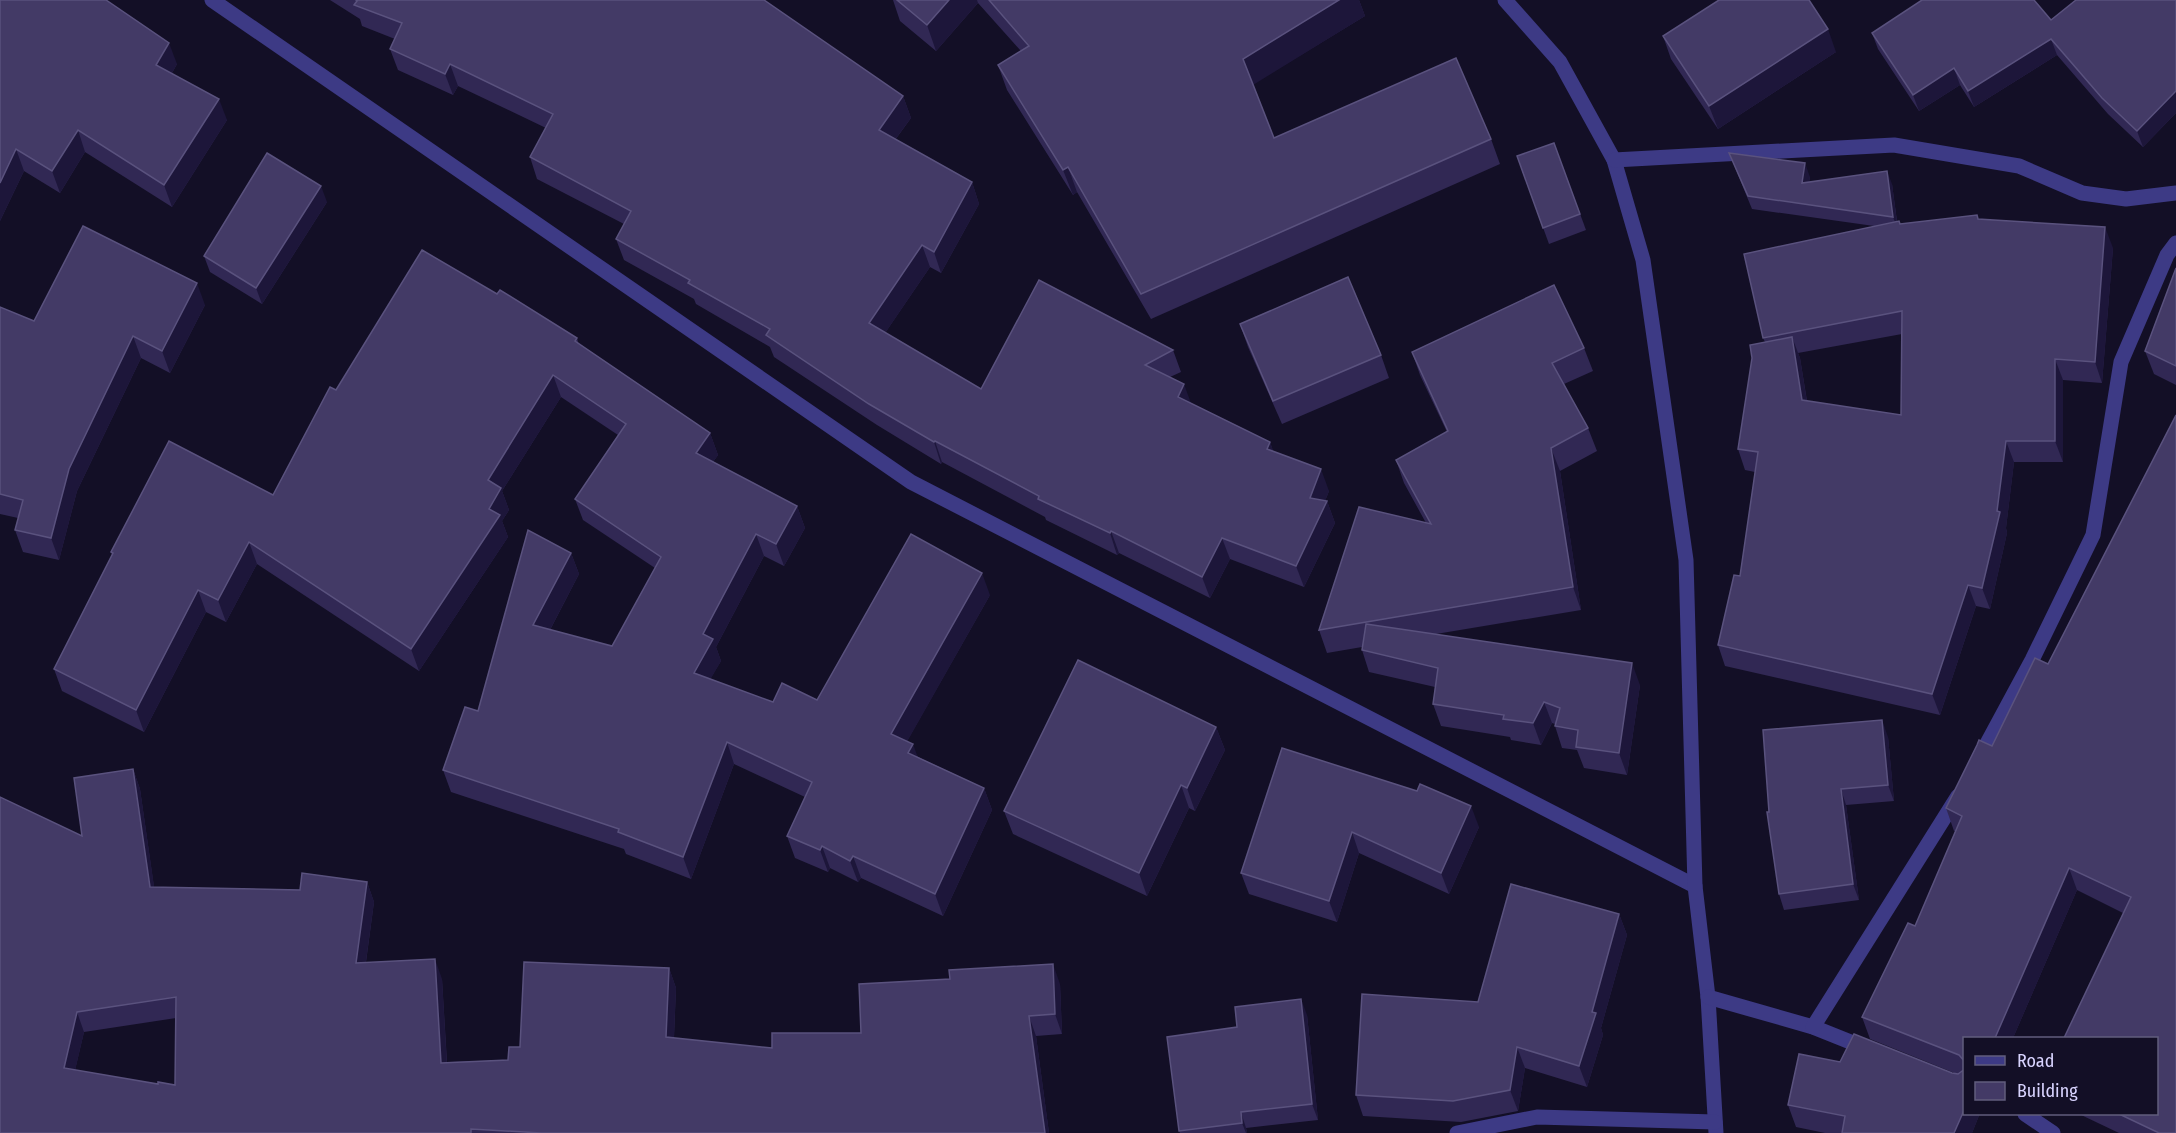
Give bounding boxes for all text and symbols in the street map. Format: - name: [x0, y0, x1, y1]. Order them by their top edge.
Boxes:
- legend: [1963, 1037, 2158, 1115]
- text: Road: [2017, 1050, 2054, 1072]
- text: Building: [2017, 1080, 2078, 1102]

